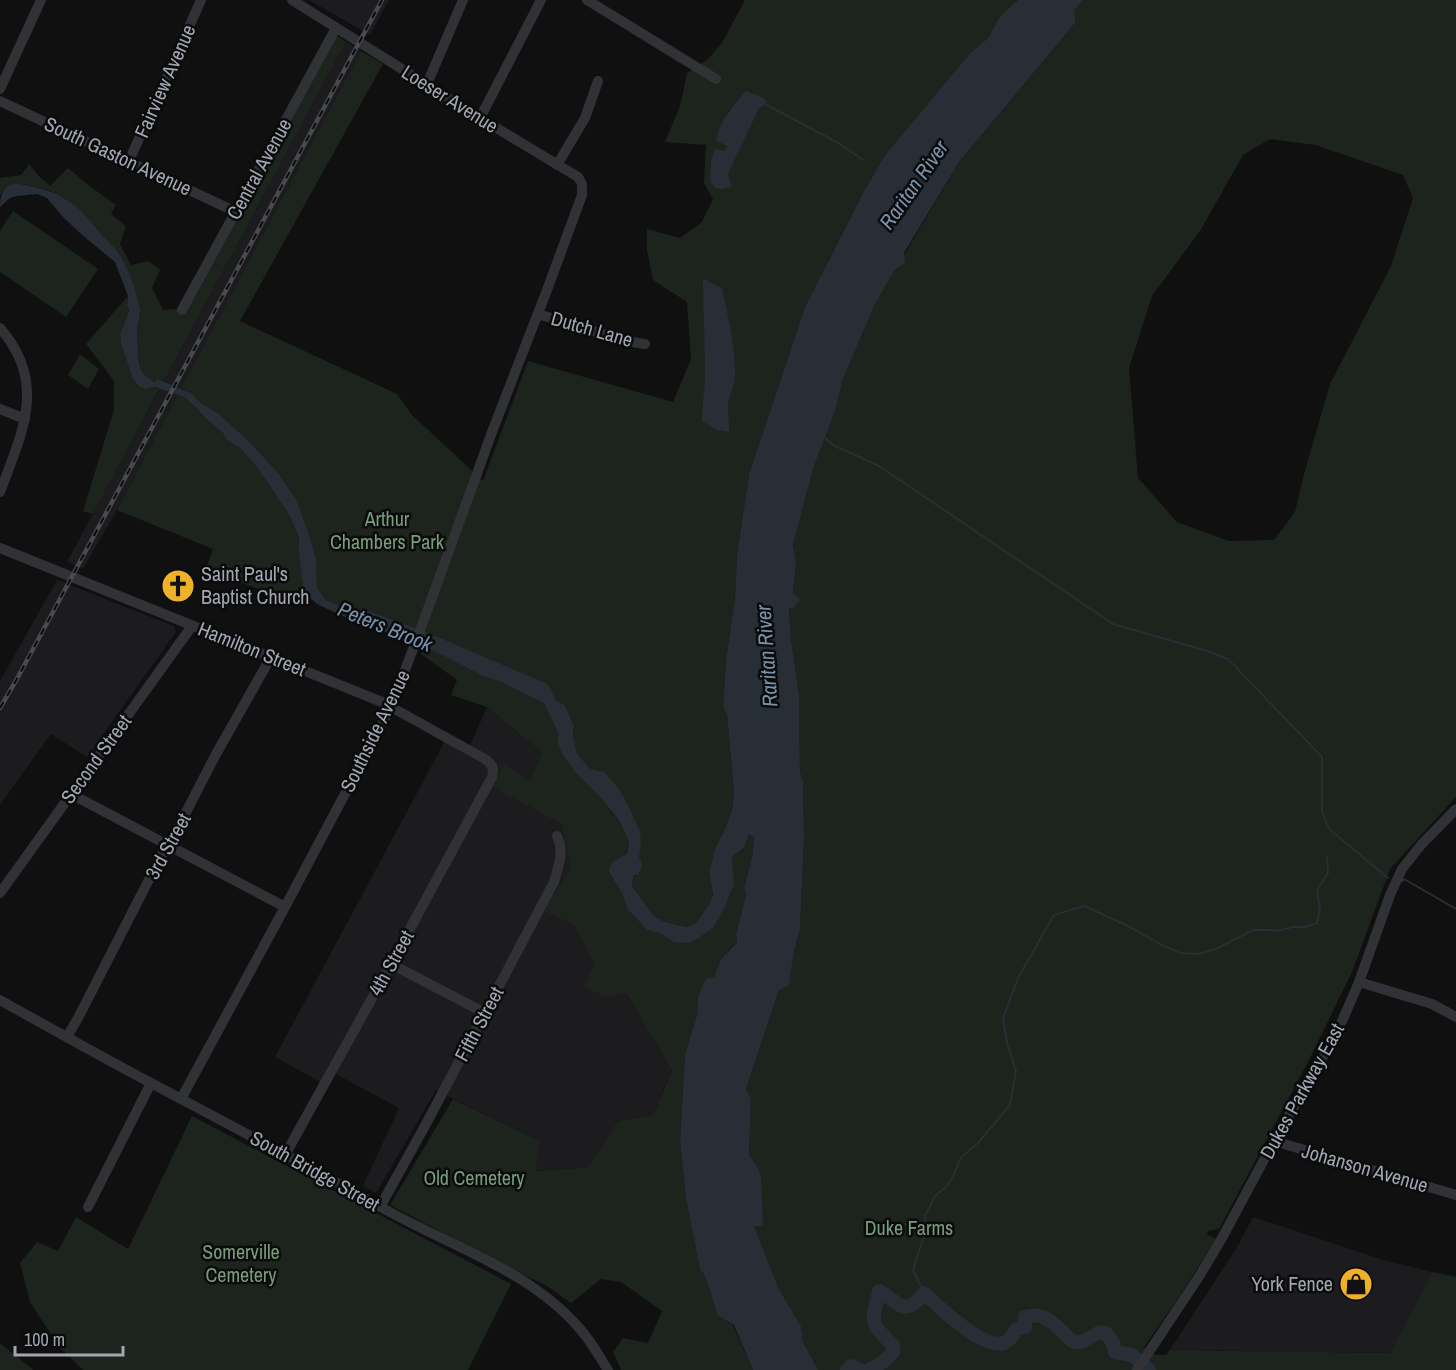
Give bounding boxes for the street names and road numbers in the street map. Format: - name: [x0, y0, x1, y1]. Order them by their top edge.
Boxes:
- street label: Fairview Avenue: [128, 20, 202, 142]
- street label: Loeser Avenue: [397, 58, 504, 139]
- street label: South Gaston Avenue: [40, 110, 196, 201]
- street label: Central Avenue: [220, 113, 297, 224]
- street label: Dutch Lane: [548, 304, 636, 353]
- street label: Hamilton Street: [194, 615, 310, 683]
- street label: Southside Avenue: [333, 665, 416, 796]
- street label: Second Street: [54, 708, 137, 809]
- street label: 3rd Street: [138, 807, 197, 884]
- street label: 4th Street: [362, 925, 420, 1000]
- street label: Fifth Street: [448, 981, 510, 1066]
- street label: Dukes Parkway East: [1253, 1018, 1350, 1163]
- street label: South Bridge Street: [246, 1124, 385, 1218]
- street label: Johanson Avenue: [1299, 1137, 1431, 1198]

